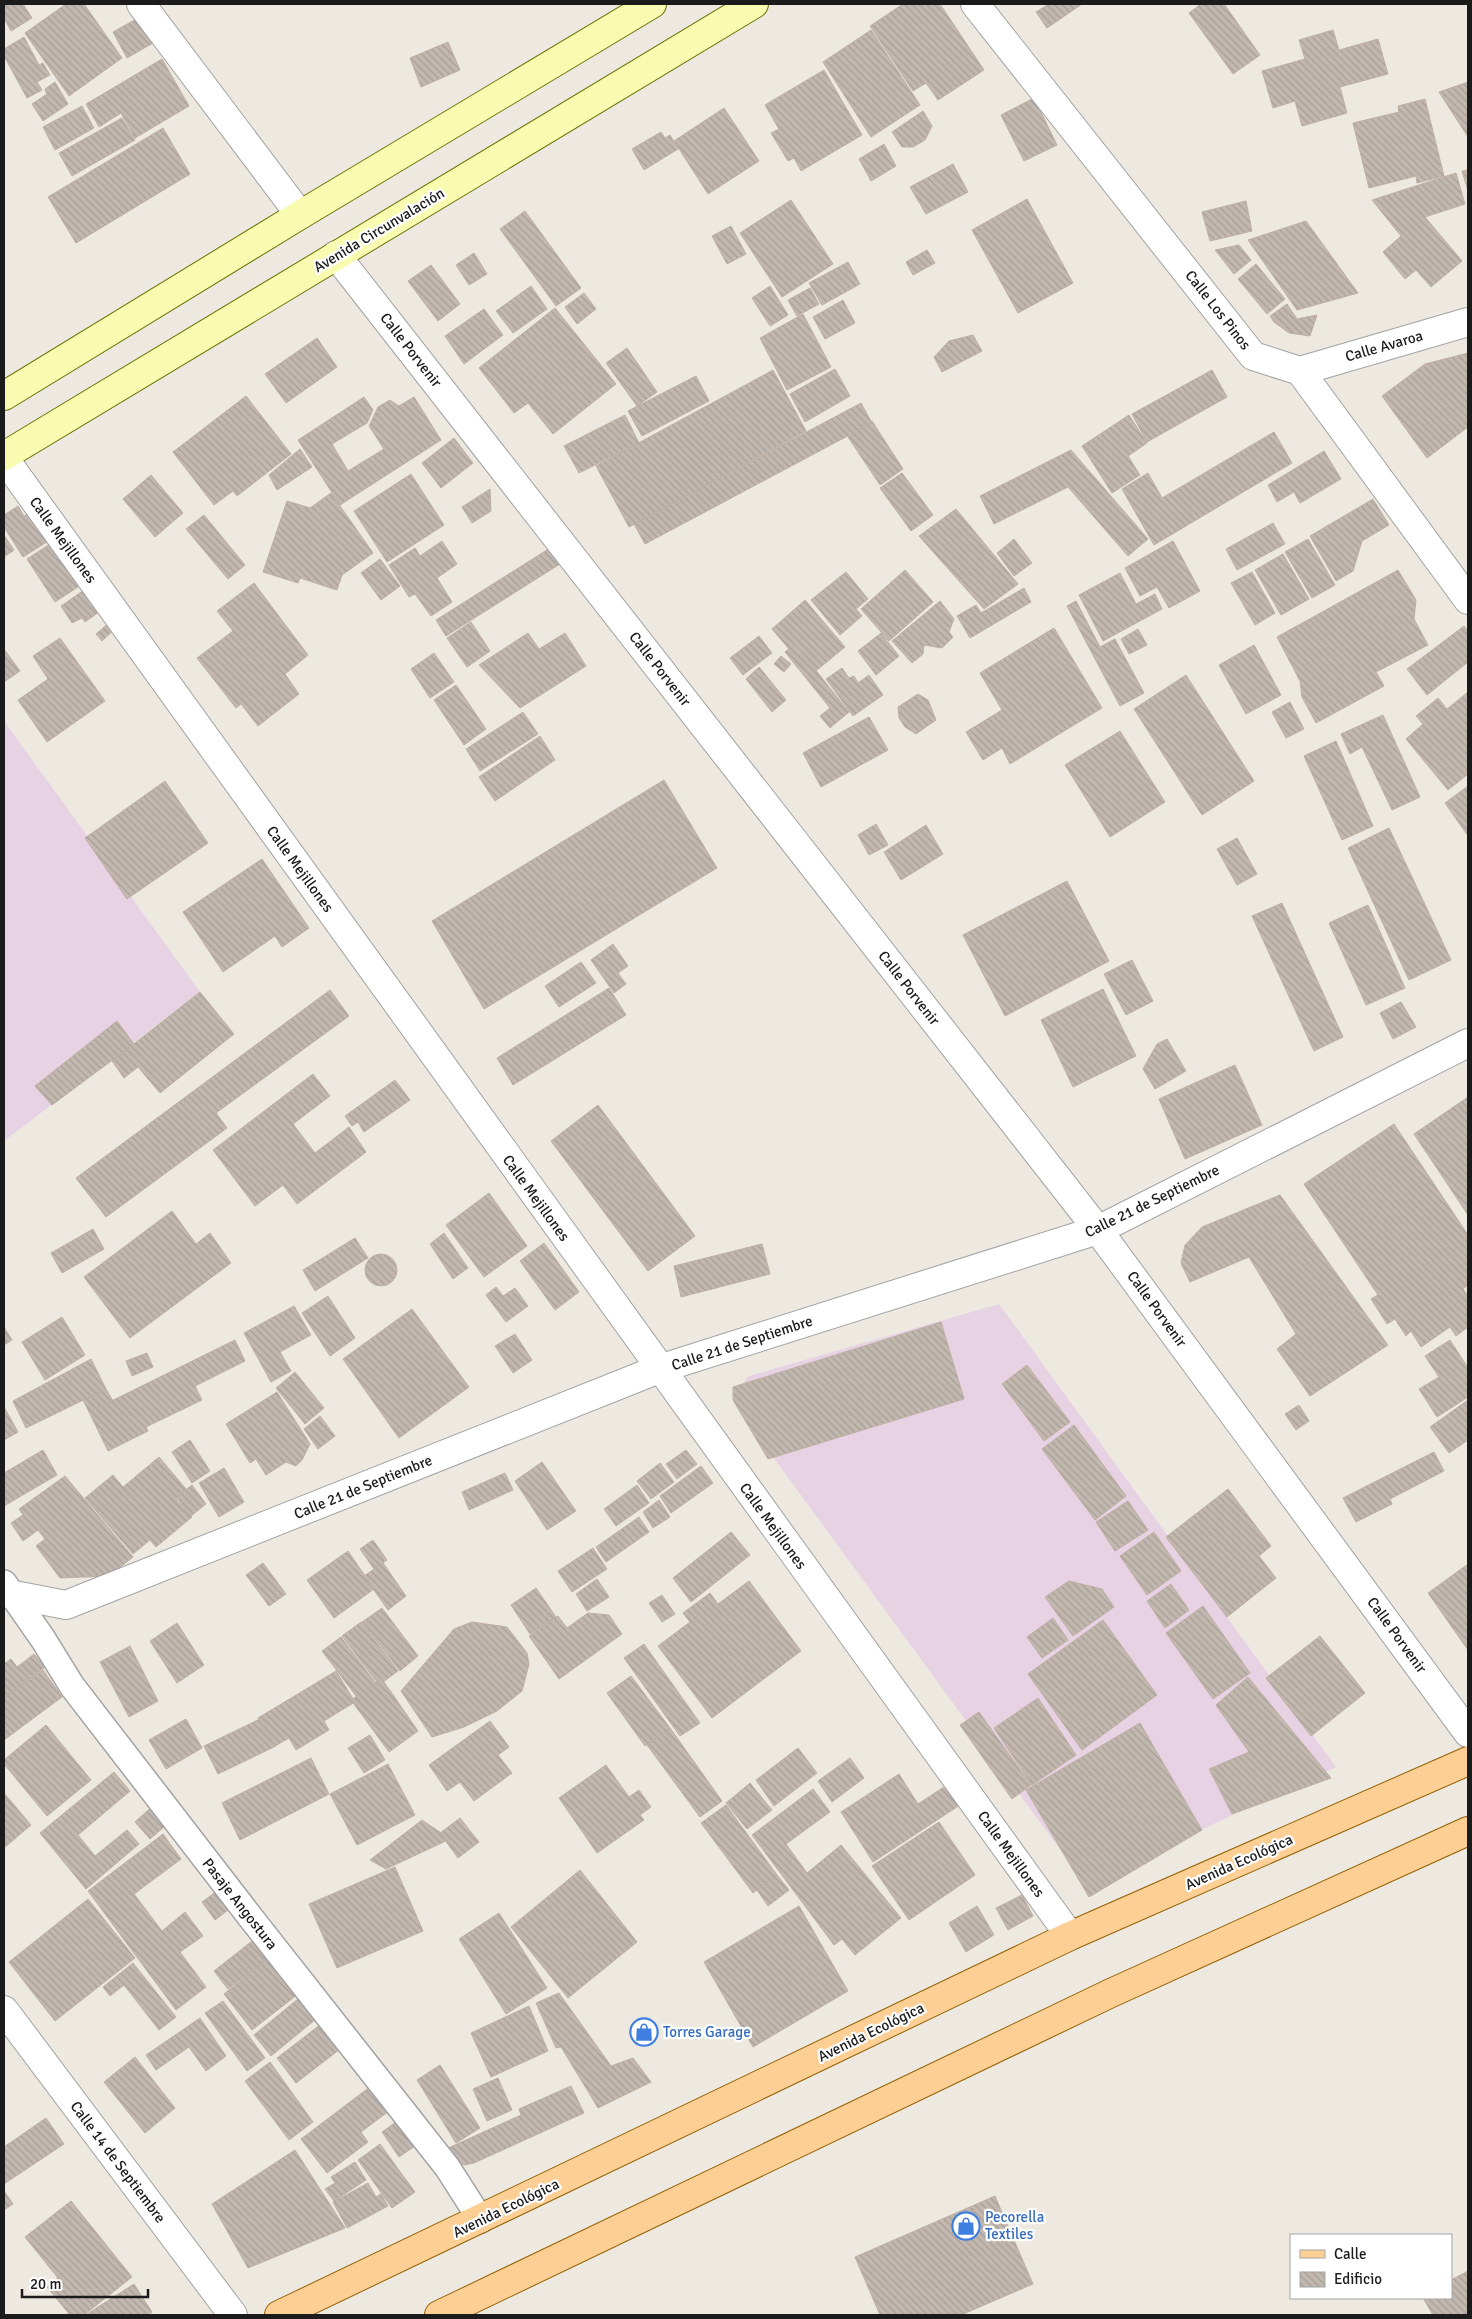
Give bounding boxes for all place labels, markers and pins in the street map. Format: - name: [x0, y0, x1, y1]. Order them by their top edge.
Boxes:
- shop icon: Torres Garage: [629, 2017, 659, 2047]
- place label: Torres Garage: [663, 2023, 751, 2041]
- place label: Pecorella Textiles: [985, 2208, 1044, 2243]
- shop icon: Pecorella Textiles: [951, 2211, 981, 2241]

